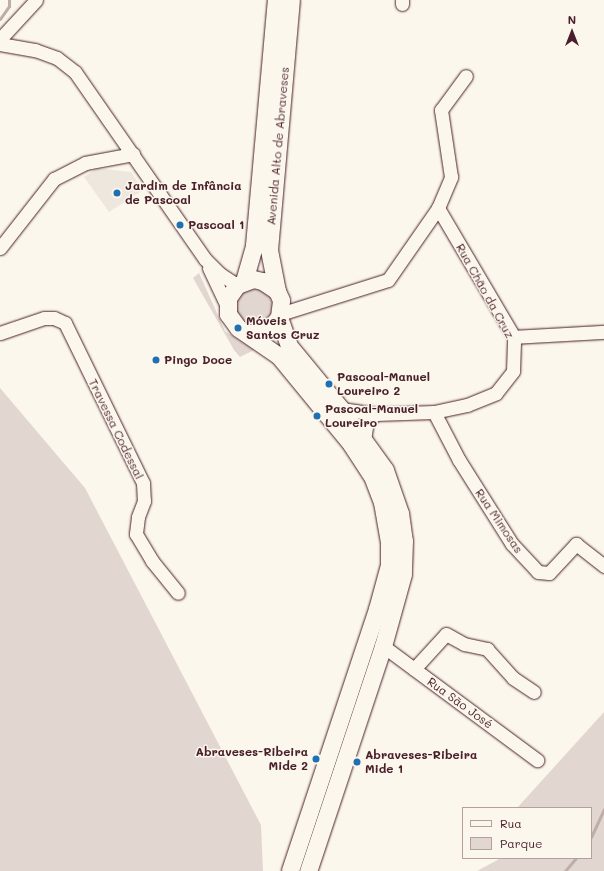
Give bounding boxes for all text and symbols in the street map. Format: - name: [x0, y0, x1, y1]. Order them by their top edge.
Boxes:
- north arrow: [552, 12, 592, 52]
- text: N: [568, 12, 576, 27]
- street label: Avenida Alto de Abraveses: [264, 66, 292, 226]
- place label: Jardim de Infância de Pascoal: [125, 179, 242, 207]
- marker: Jardim de Infância de Pascoal: [112, 188, 122, 198]
- place label: Pascoal 1: [188, 218, 244, 232]
- marker: Pascoal 1: [175, 220, 185, 230]
- street label: Rua Chão da Cruz: [453, 241, 517, 341]
- place label: Móveis Santos Cruz: [246, 314, 320, 342]
- marker: Móveis Santos Cruz: [233, 323, 243, 333]
- place label: Pingo Doce: [164, 353, 232, 367]
- marker: Pingo Doce: [151, 355, 161, 365]
- place label: Pascoal-Manuel Loureiro 2: [337, 370, 430, 398]
- street label: Travessa Codessal: [85, 376, 147, 482]
- marker: Pascoal-Manuel Loureiro 2: [324, 379, 334, 389]
- place label: Pascoal-Manuel Loureiro: [325, 402, 418, 430]
- marker: Pascoal-Manuel Loureiro: [312, 411, 322, 421]
- street label: Rua Mimosas: [472, 486, 526, 556]
- street label: Rua São José: [424, 674, 496, 732]
- place label: Abraveses-Ribeira Mide 2: [196, 745, 308, 773]
- place label: Abraveses-Ribeira Mide 1: [365, 748, 477, 776]
- marker: Abraveses-Ribeira Mide 2: [311, 754, 321, 764]
- marker: Abraveses-Ribeira Mide 1: [352, 757, 362, 767]
- legend: [462, 807, 592, 859]
- text: Rua: [500, 815, 522, 831]
- text: Parque: [500, 835, 543, 851]

